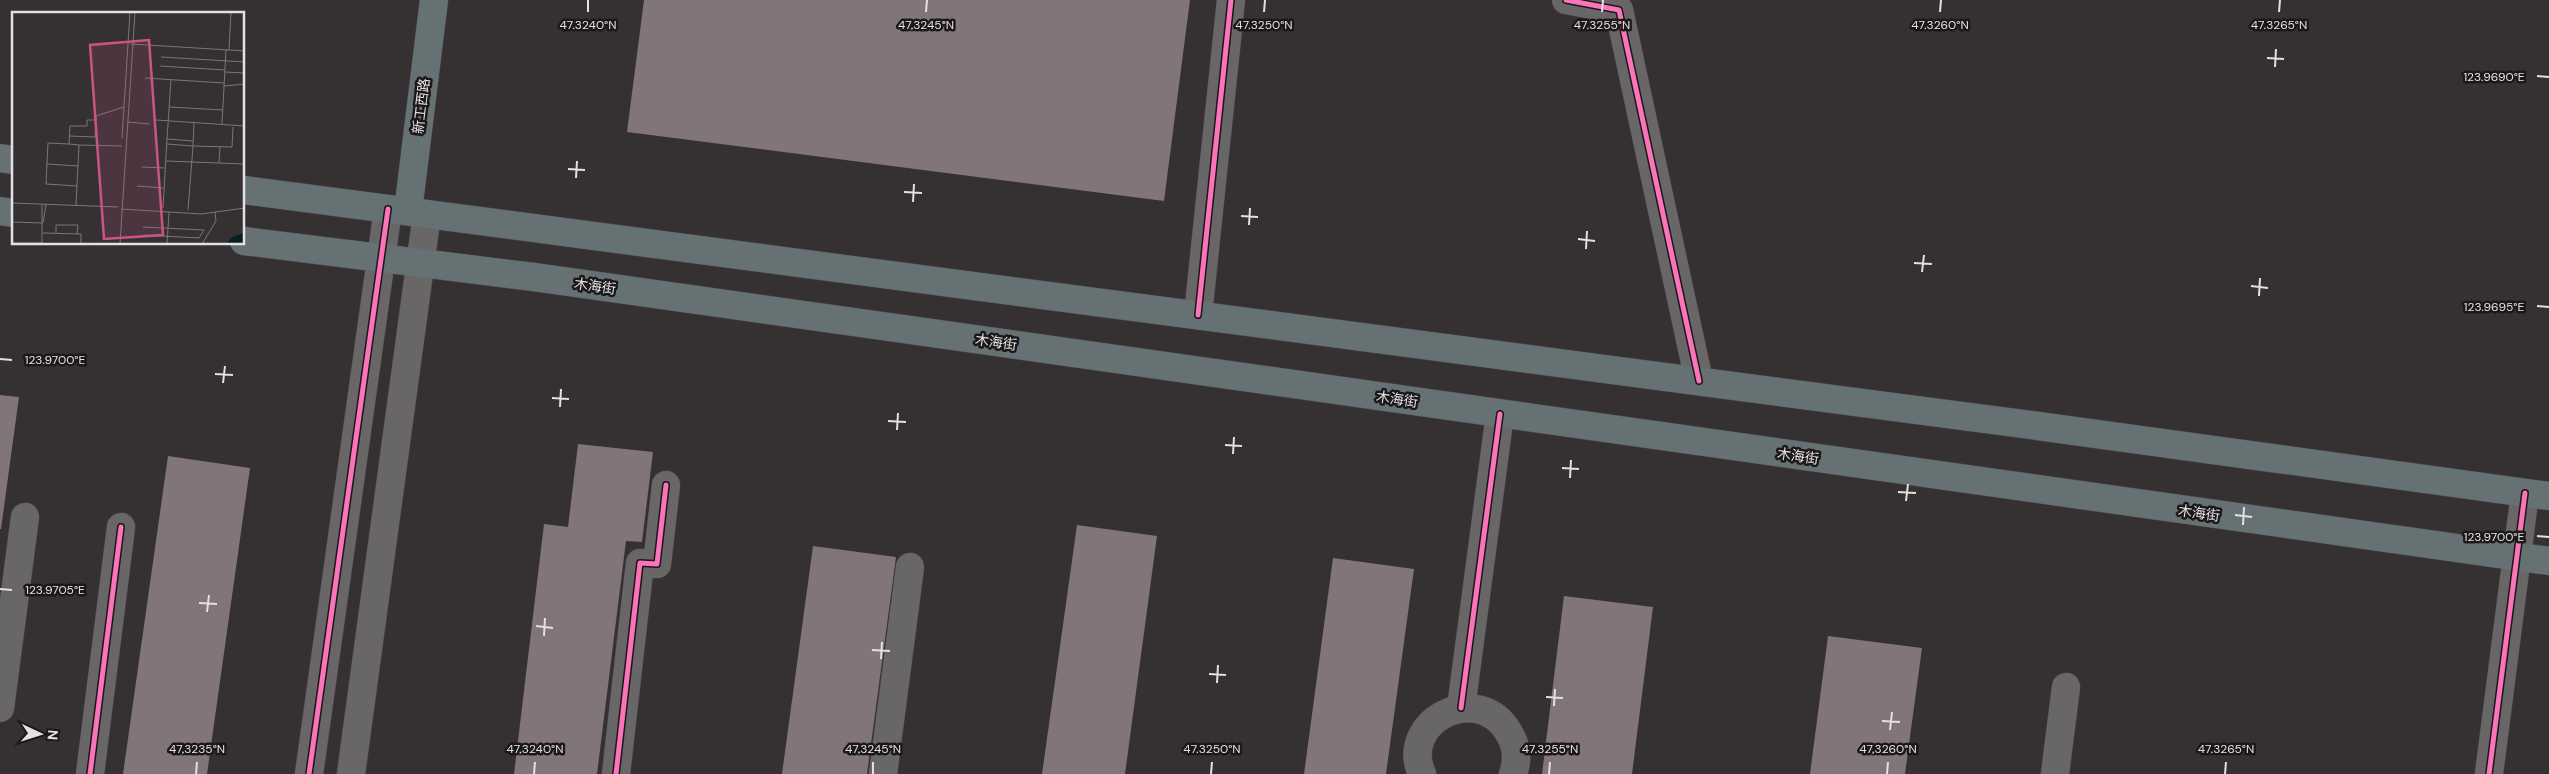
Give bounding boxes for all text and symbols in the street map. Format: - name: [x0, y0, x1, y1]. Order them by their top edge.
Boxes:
- inset map: [12, 12, 245, 245]
- text: 47.3240°N: [559, 17, 617, 33]
- text: 47.3245°N: [898, 17, 954, 33]
- text: 47.3250°N: [1235, 17, 1293, 33]
- text: 47.3255°N: [1574, 17, 1630, 33]
- text: 47.3260°N: [1911, 17, 1969, 33]
- text: 47.3265°N: [2251, 17, 2307, 33]
- text: 123.9690°E: [2463, 69, 2525, 85]
- street label: 新工西路: [409, 77, 433, 135]
- street label: 木海街: [573, 274, 617, 298]
- text: 123.9695°E: [2464, 299, 2524, 315]
- street label: 木海街: [974, 330, 1018, 354]
- text: 123.9700°E: [25, 352, 85, 368]
- street label: 木海街: [1375, 387, 1419, 411]
- street label: 木海街: [1776, 444, 1820, 468]
- street label: 木海街: [2177, 501, 2221, 525]
- text: 123.9700°E: [2464, 529, 2524, 545]
- text: 123.9705°E: [25, 582, 85, 598]
- north arrow: [15, 709, 65, 759]
- text: N: [44, 729, 62, 741]
- text: 47.3235°N: [169, 741, 225, 757]
- text: 47.3240°N: [506, 741, 564, 757]
- text: 47.3245°N: [845, 741, 901, 757]
- text: 47.3250°N: [1183, 741, 1241, 757]
- text: 47.3255°N: [1522, 741, 1578, 757]
- text: 47.3260°N: [1859, 741, 1917, 757]
- text: 47.3265°N: [2198, 741, 2254, 757]

